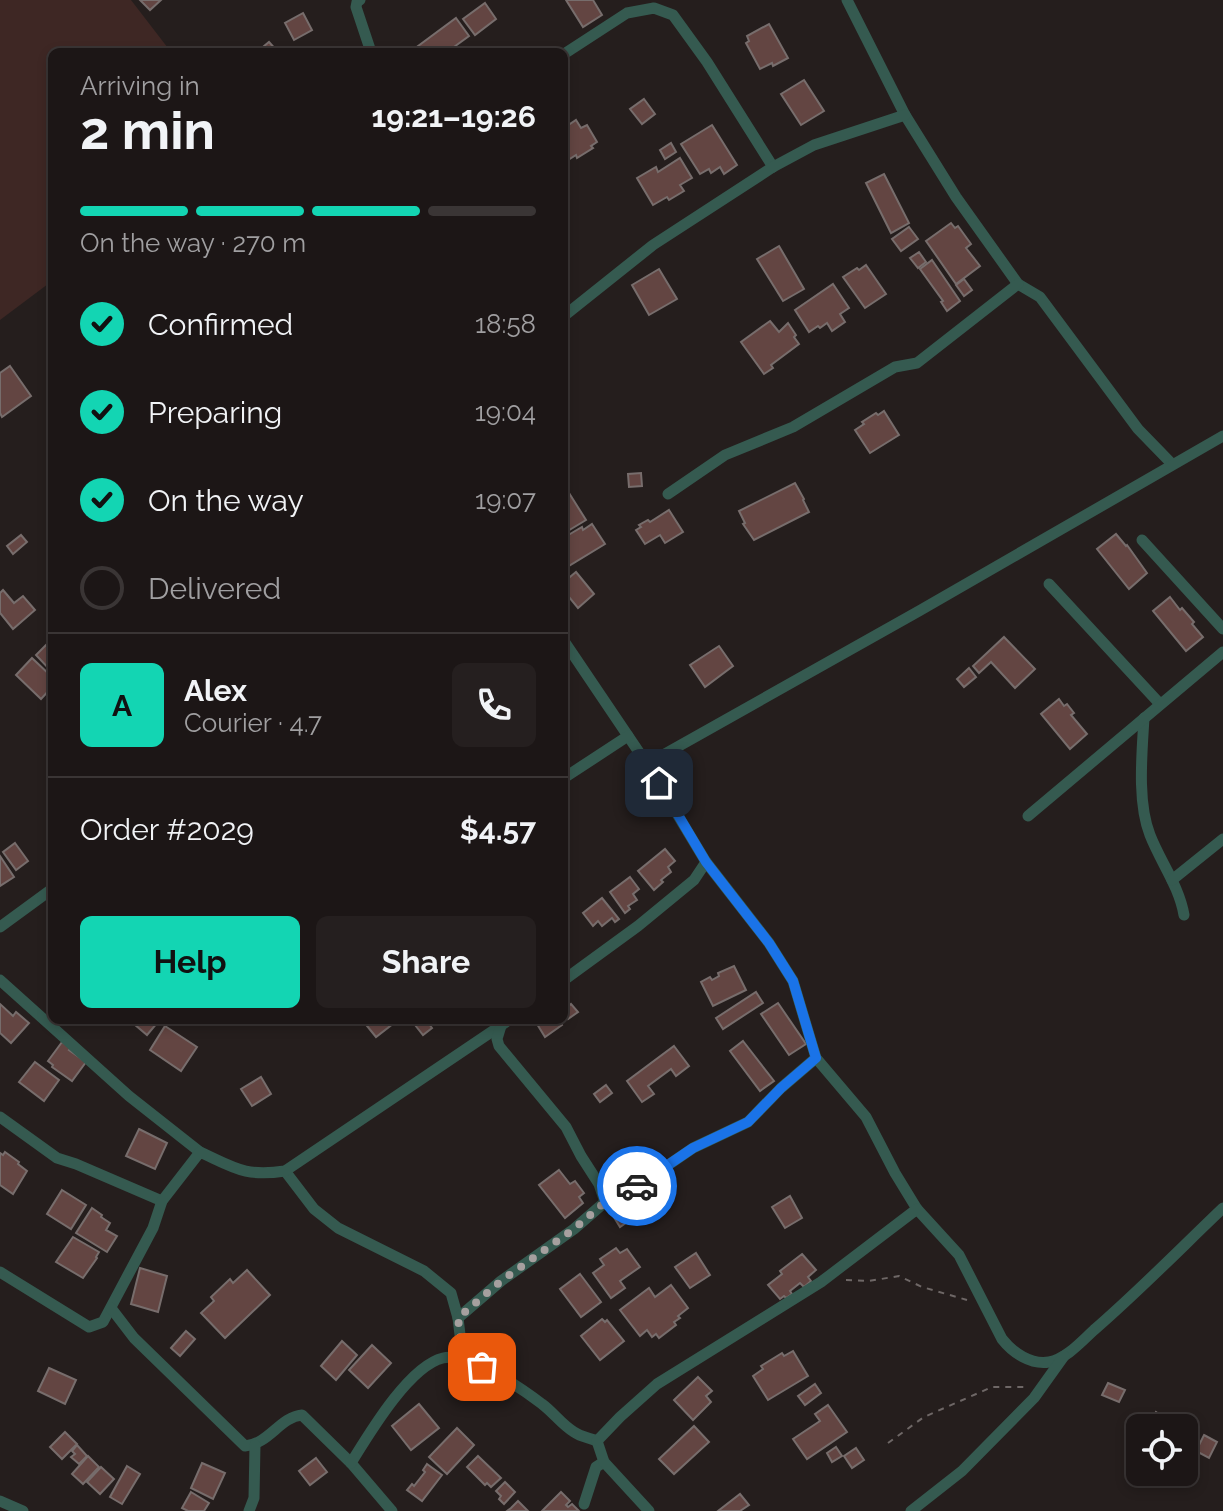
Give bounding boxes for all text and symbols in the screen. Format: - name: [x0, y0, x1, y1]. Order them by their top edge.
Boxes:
- text: Arriving in: [80, 71, 200, 101]
- text: 19:21–19:26: [371, 99, 536, 134]
- text: 2 min: [80, 100, 215, 161]
- text: On the way · 270 m: [80, 228, 306, 258]
- icon: check: [80, 302, 124, 346]
- text: Confirmed: [148, 307, 293, 342]
- text: 18:58: [475, 309, 536, 339]
- icon: check: [80, 390, 124, 434]
- text: Preparing: [148, 395, 282, 430]
- text: 19:04: [475, 397, 536, 427]
- icon: check: [80, 478, 124, 522]
- text: On the way: [148, 483, 304, 518]
- text: 19:07: [475, 485, 536, 515]
- text: Delivered: [148, 571, 281, 606]
- button: phone: [452, 663, 536, 747]
- text: Alex: [184, 673, 247, 708]
- text: A: [112, 688, 132, 723]
- text: Courier · 4.7: [184, 708, 322, 738]
- pin: [625, 749, 693, 817]
- icon: home: [637, 761, 681, 805]
- text: Order #2029: [80, 812, 254, 847]
- text: $4.57: [460, 812, 536, 847]
- button: Help: [80, 916, 300, 1008]
- button: Share: [316, 916, 536, 1008]
- courier: [597, 1146, 677, 1226]
- icon: car: [615, 1164, 659, 1208]
- pin: [448, 1333, 516, 1401]
- icon: bag: [460, 1345, 504, 1389]
- map controls: [1126, 1414, 1198, 1486]
- button: locate: [1126, 1414, 1198, 1486]

